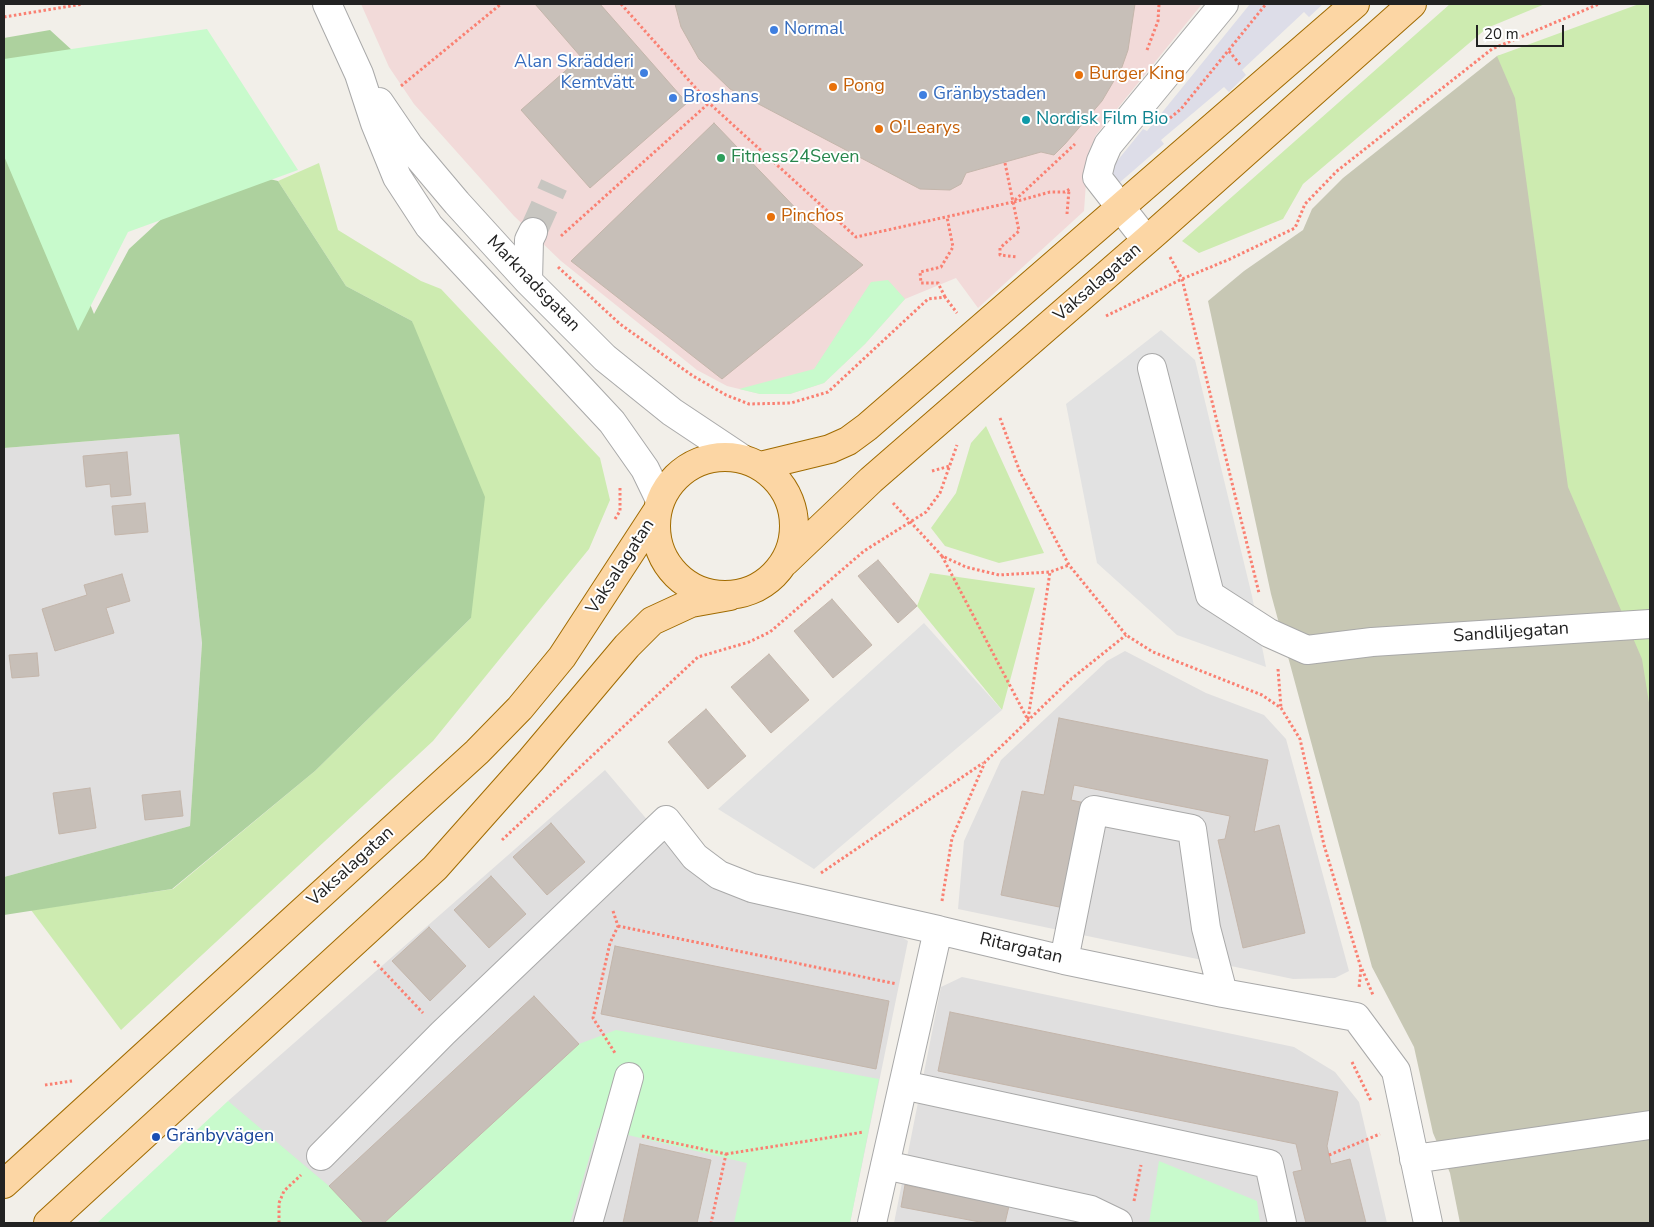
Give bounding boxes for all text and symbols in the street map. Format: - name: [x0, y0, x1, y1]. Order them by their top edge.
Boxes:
- scale bar: [1479, 15, 1566, 47]
- place label: Normal: [784, 19, 844, 41]
- marker: Normal: [768, 24, 780, 36]
- text: 20 m: [1484, 24, 1519, 44]
- place label: Alan Skrädderi Kemtvätt: [514, 52, 634, 94]
- place label: Burger King: [1089, 64, 1185, 86]
- marker: Alan Skrädderi Kemtvätt: [638, 67, 650, 79]
- marker: Burger King: [1073, 69, 1085, 81]
- place label: Pong: [843, 76, 885, 98]
- marker: Pong: [827, 81, 839, 93]
- place label: Gränbystaden: [933, 84, 1046, 106]
- place label: Broshans: [683, 87, 759, 109]
- marker: Gränbystaden: [917, 89, 929, 101]
- marker: Broshans: [667, 92, 679, 104]
- place label: Nordisk Film Bio: [1036, 109, 1168, 131]
- marker: Nordisk Film Bio: [1020, 114, 1032, 126]
- place label: O'Learys: [889, 118, 960, 140]
- marker: O'Learys: [873, 123, 885, 135]
- place label: Fitness24Seven: [731, 147, 860, 169]
- marker: Fitness24Seven: [715, 152, 727, 164]
- place label: Pinchos: [781, 206, 844, 228]
- marker: Pinchos: [765, 211, 777, 223]
- street label: Marknadsgatan: [482, 231, 584, 337]
- street label: Vaksalagatan: [1050, 239, 1146, 327]
- street label: Vaksalagatan: [582, 515, 660, 619]
- street label: Sandliljegatan: [1452, 618, 1570, 648]
- street label: Vaksalagatan: [303, 823, 399, 911]
- street label: Ritargatan: [977, 929, 1065, 969]
- place label: Gränbyvägen: [166, 1126, 274, 1148]
- marker: Gränbyvägen: [150, 1131, 162, 1143]

